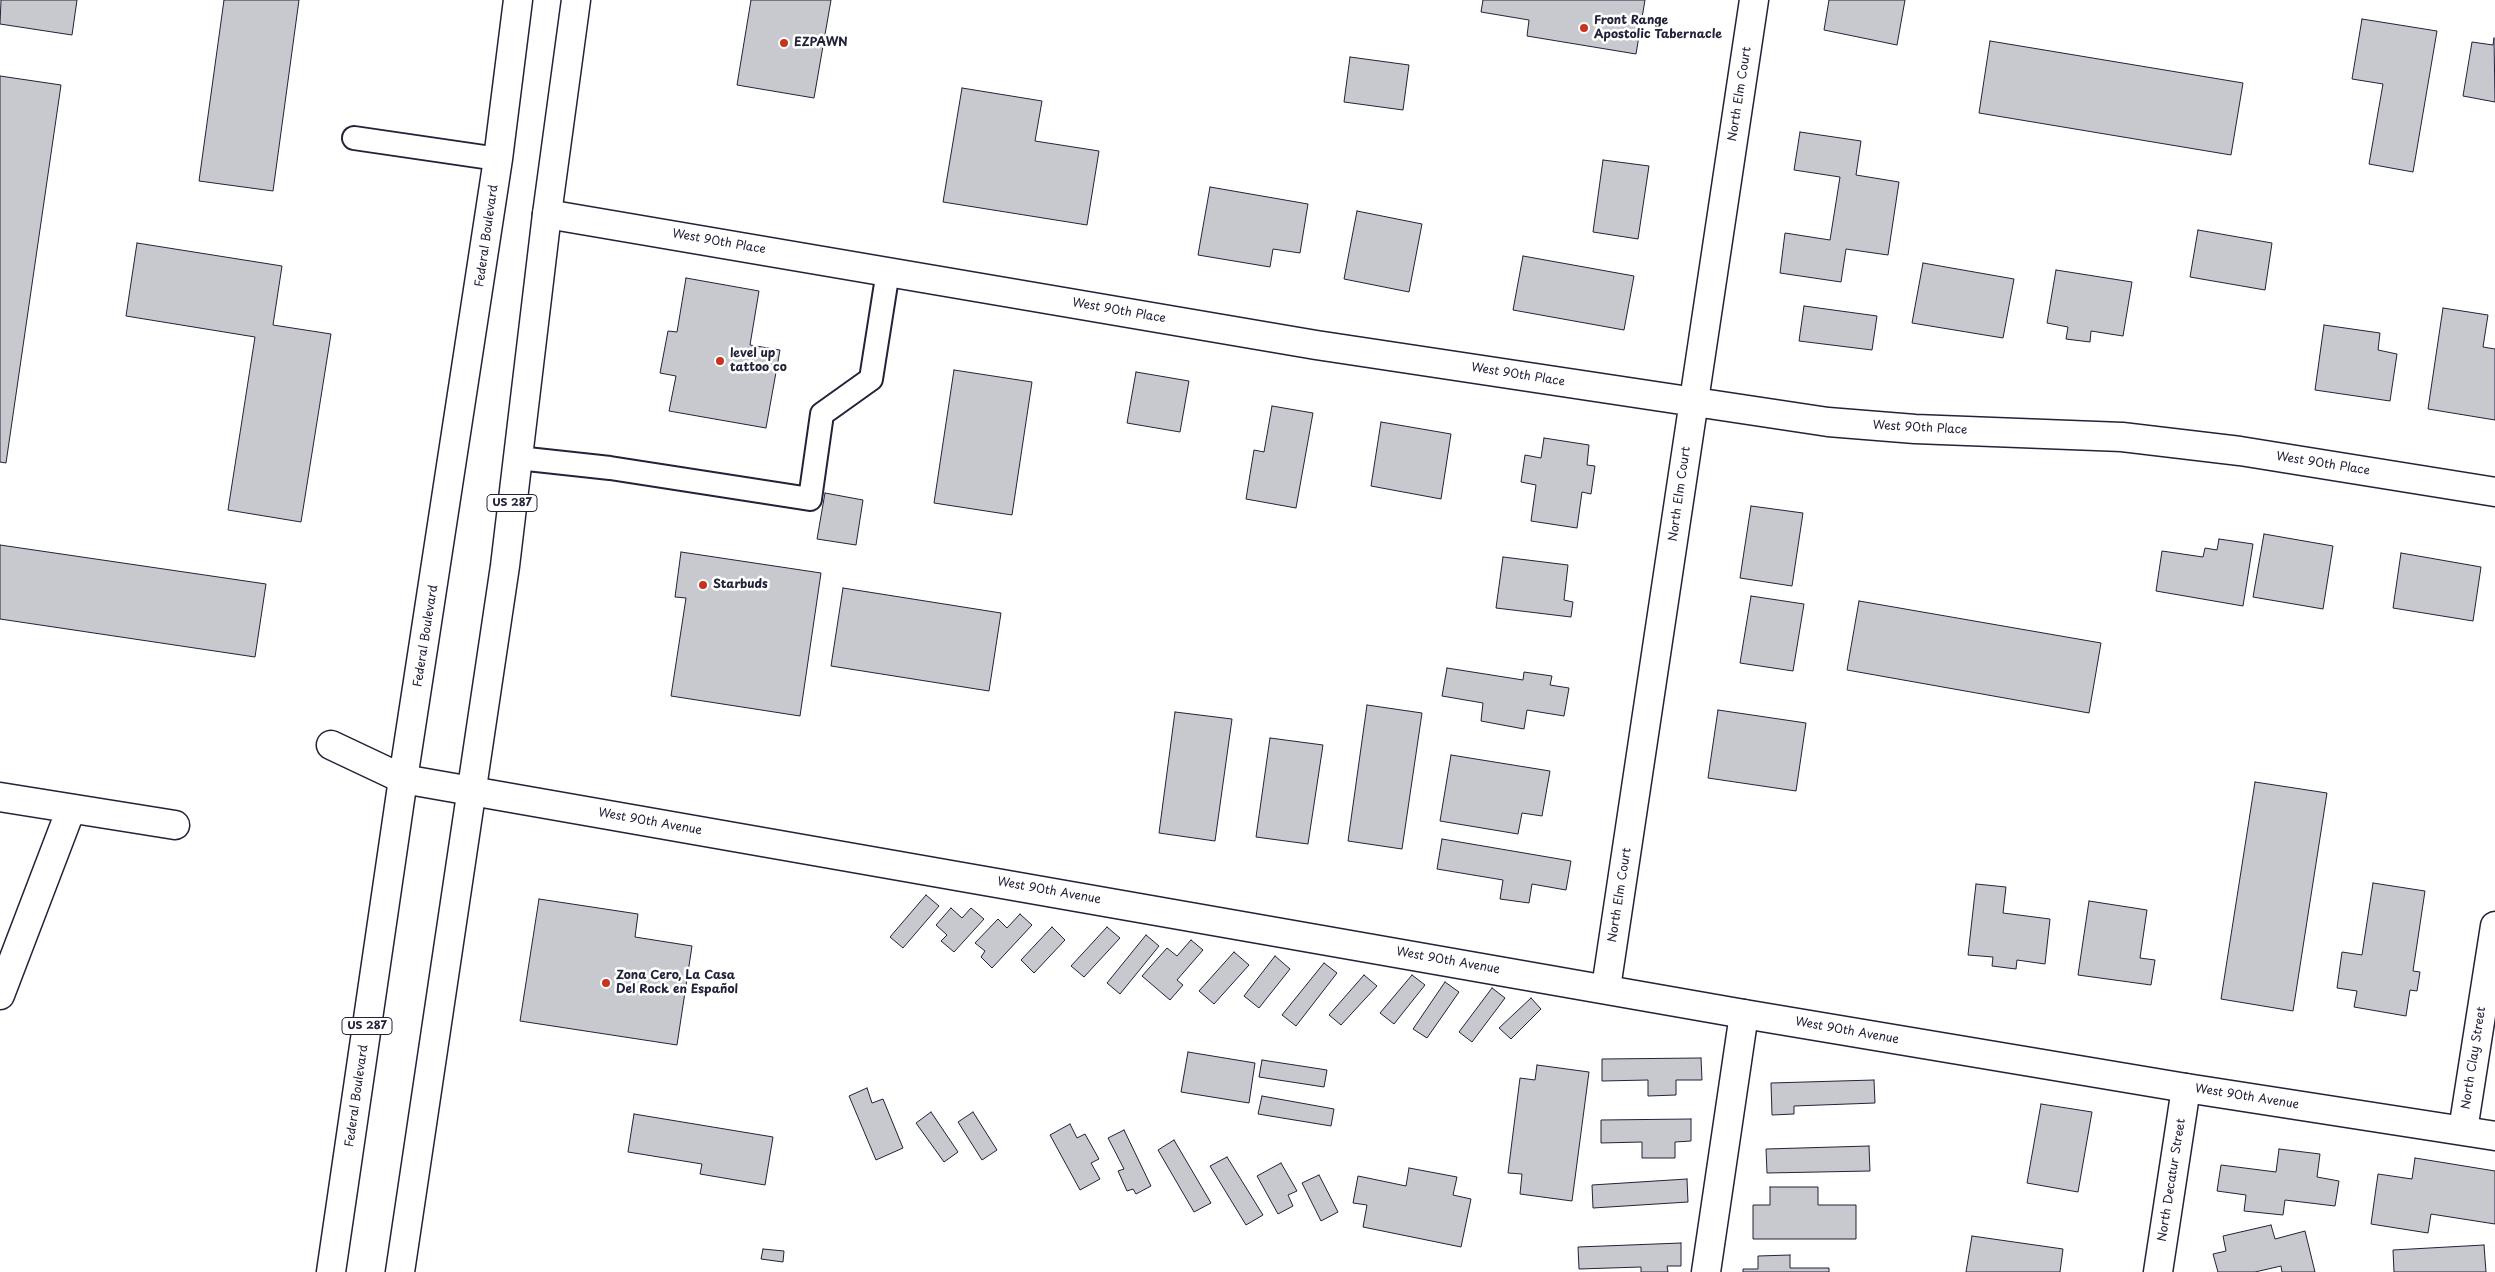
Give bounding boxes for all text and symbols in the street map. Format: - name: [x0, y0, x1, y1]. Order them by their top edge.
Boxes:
- place label: Front Range Apostolic Tabernacle: [1594, 14, 1722, 42]
- marker: Front Range Apostolic Tabernacle: [1578, 22, 1590, 34]
- place label: EZPAWN: [794, 36, 848, 50]
- marker: EZPAWN: [778, 37, 790, 49]
- street label: North Elm Court: [1725, 46, 1755, 142]
- street label: Federal Boulevard: [473, 184, 501, 288]
- street label: West 90th Place: [671, 227, 767, 257]
- street label: West 90th Place: [1071, 296, 1167, 326]
- place label: level up tattoo co: [730, 347, 787, 375]
- marker: level up tattoo co: [714, 355, 726, 367]
- street label: West 90th Place: [1470, 360, 1566, 390]
- street label: West 90th Place: [1872, 418, 1968, 438]
- street label: North Elm Court: [1666, 446, 1694, 542]
- street label: West 90th Place: [2275, 449, 2371, 479]
- road number: US 287: [487, 494, 537, 512]
- place label: Starbuds: [713, 578, 768, 592]
- marker: Starbuds: [697, 579, 709, 591]
- street label: Federal Boulevard: [411, 584, 441, 688]
- street label: West 90th Avenue: [597, 806, 703, 838]
- street label: North Elm Court: [1605, 847, 1635, 943]
- street label: West 90th Avenue: [996, 875, 1102, 907]
- street label: West 90th Avenue: [1395, 945, 1501, 977]
- place label: Zona Cero, La Casa Del Rock en Español: [616, 969, 738, 997]
- marker: Zona Cero, La Casa Del Rock en Español: [600, 977, 612, 989]
- street label: North Clay Street: [2459, 1006, 2489, 1110]
- street label: West 90th Avenue: [1794, 1015, 1900, 1047]
- road number: US 287: [342, 1018, 392, 1034]
- street label: Federal Boulevard: [343, 1044, 371, 1148]
- street label: West 90th Avenue: [2194, 1082, 2300, 1112]
- street label: North Decatur Street: [2155, 1118, 2189, 1242]

